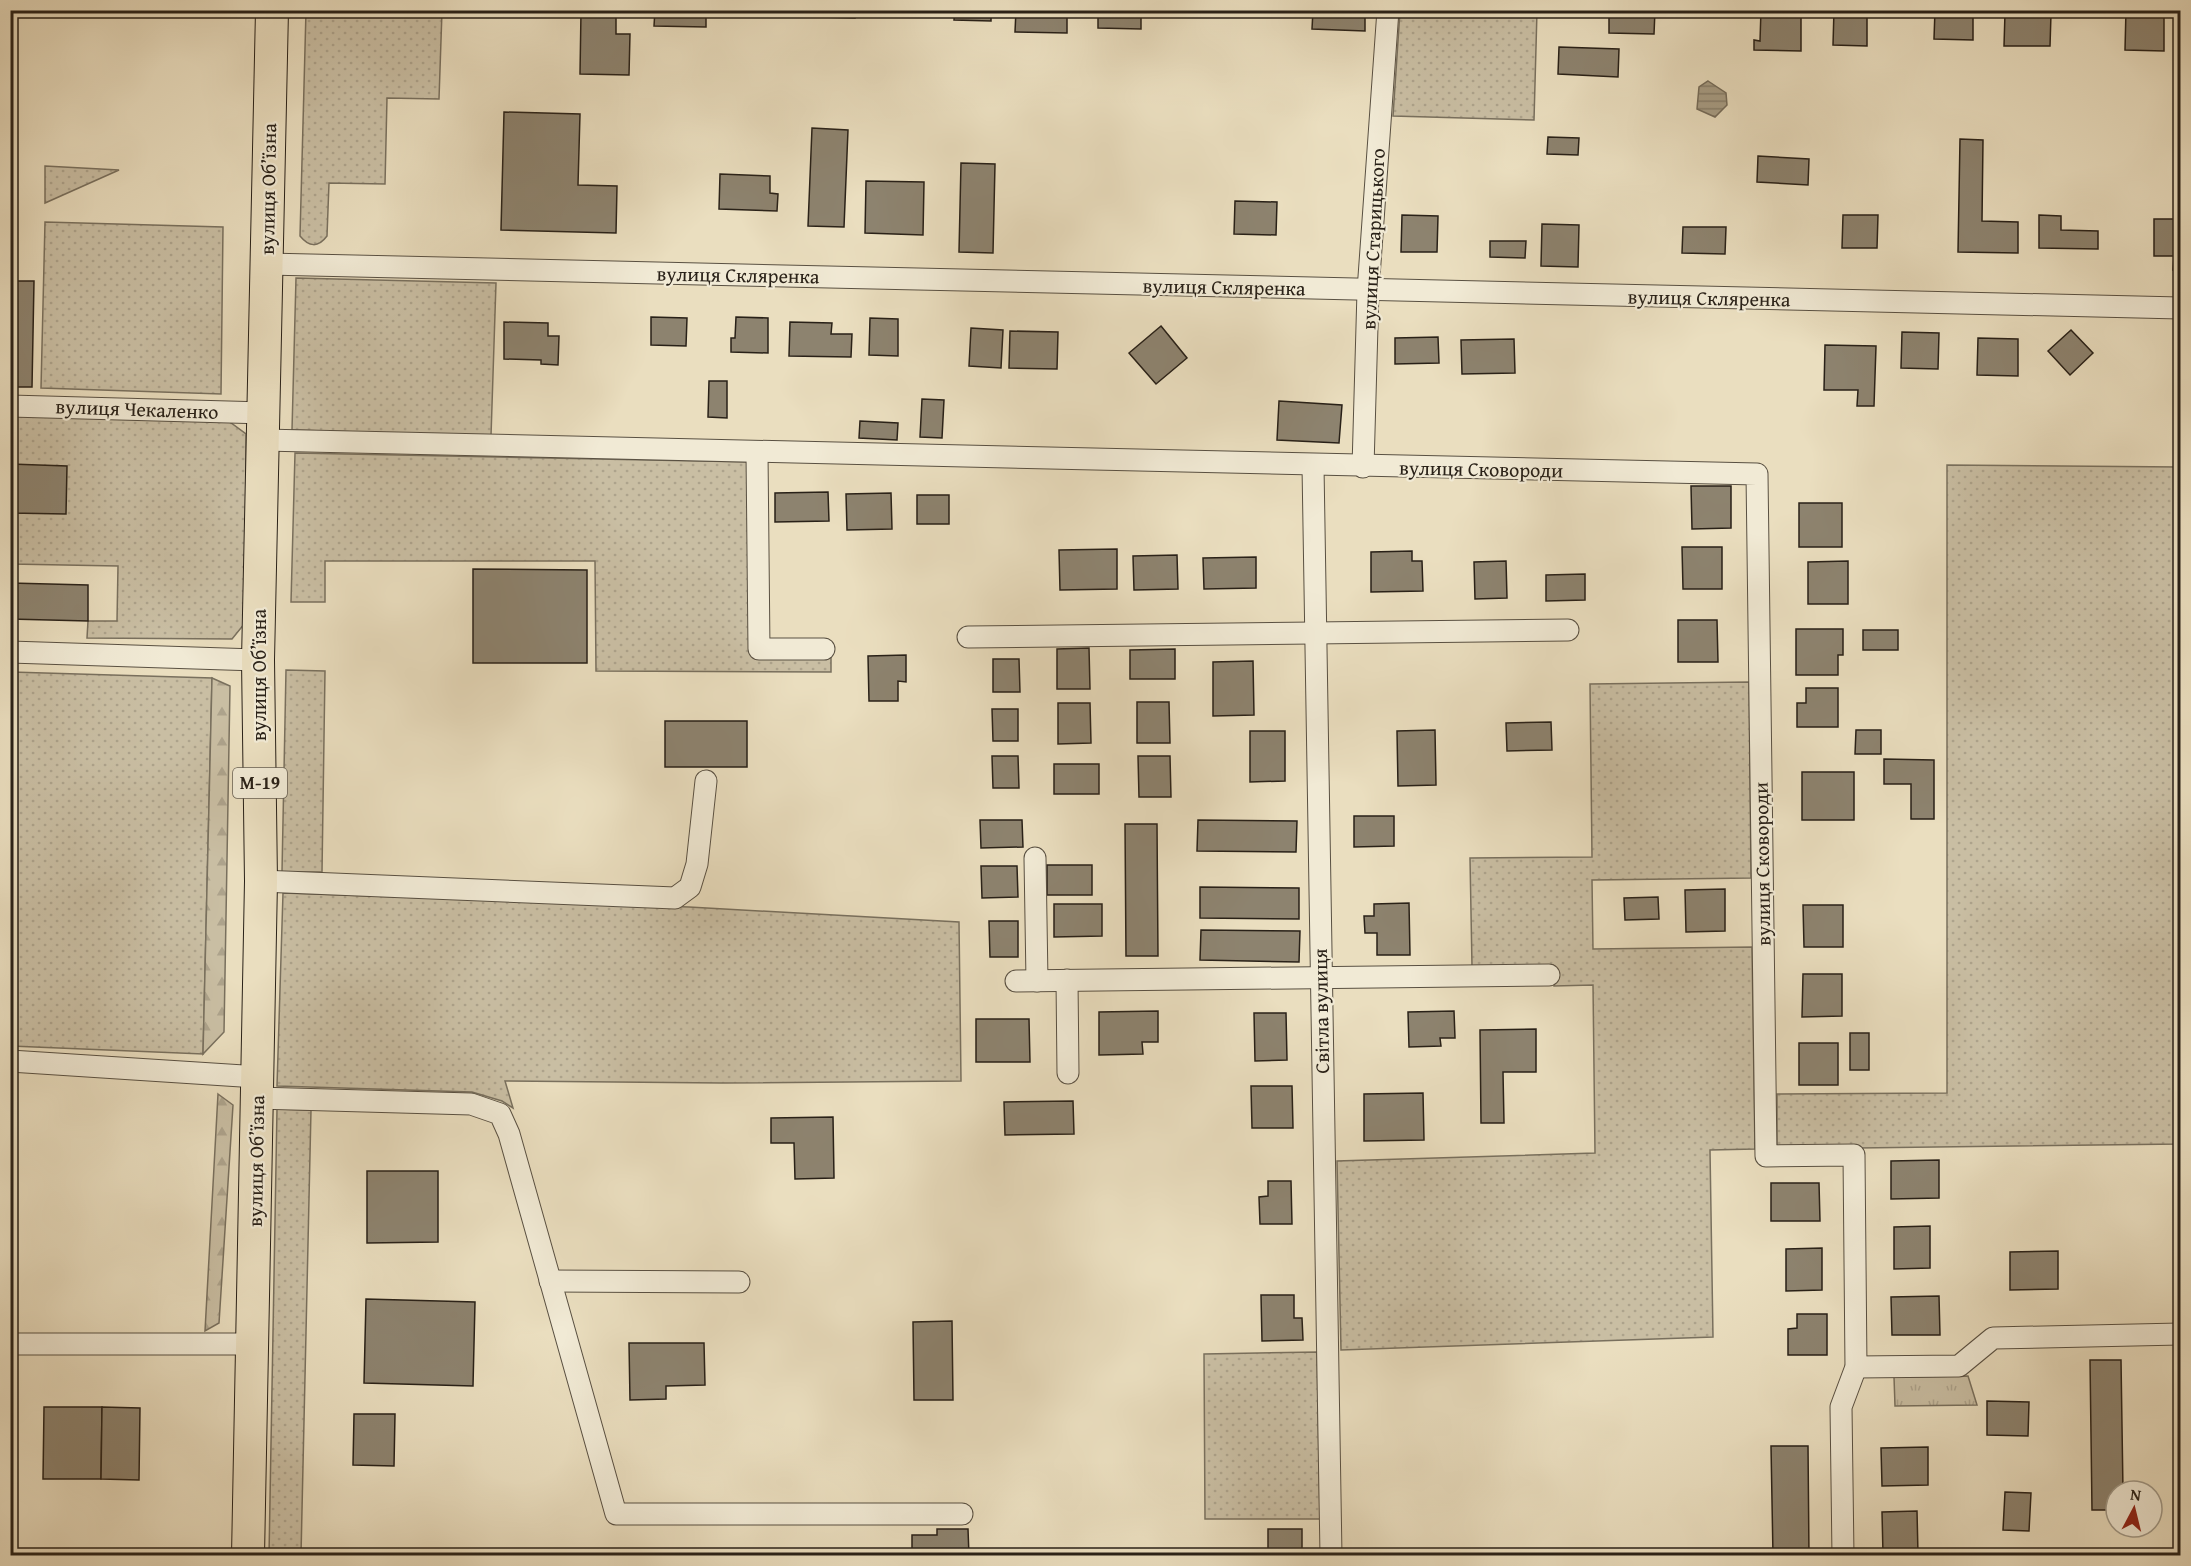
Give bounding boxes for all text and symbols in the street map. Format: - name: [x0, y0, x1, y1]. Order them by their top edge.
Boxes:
- street label: вулиця Об’їзна: [252, 122, 283, 255]
- street label: вулиця Старицького: [1353, 148, 1392, 330]
- street label: вулиця Скляренка: [656, 259, 820, 290]
- street label: вулиця Скляренка: [1142, 271, 1306, 302]
- street label: вулиця Скляренка: [1627, 282, 1791, 313]
- street label: вулиця Чекаленко: [55, 391, 219, 426]
- street label: вулиця Сковороди: [1399, 453, 1563, 484]
- street label: вулиця Об’їзна: [244, 609, 273, 741]
- road number: М-19: [233, 768, 287, 798]
- street label: вулиця Сковороди: [1746, 782, 1777, 946]
- street label: Світла вулиця: [1305, 948, 1336, 1074]
- street label: вулиця Об’їзна: [240, 1094, 271, 1227]
- north arrow: [2104, 1479, 2164, 1539]
- text: N: [2129, 1482, 2143, 1507]

